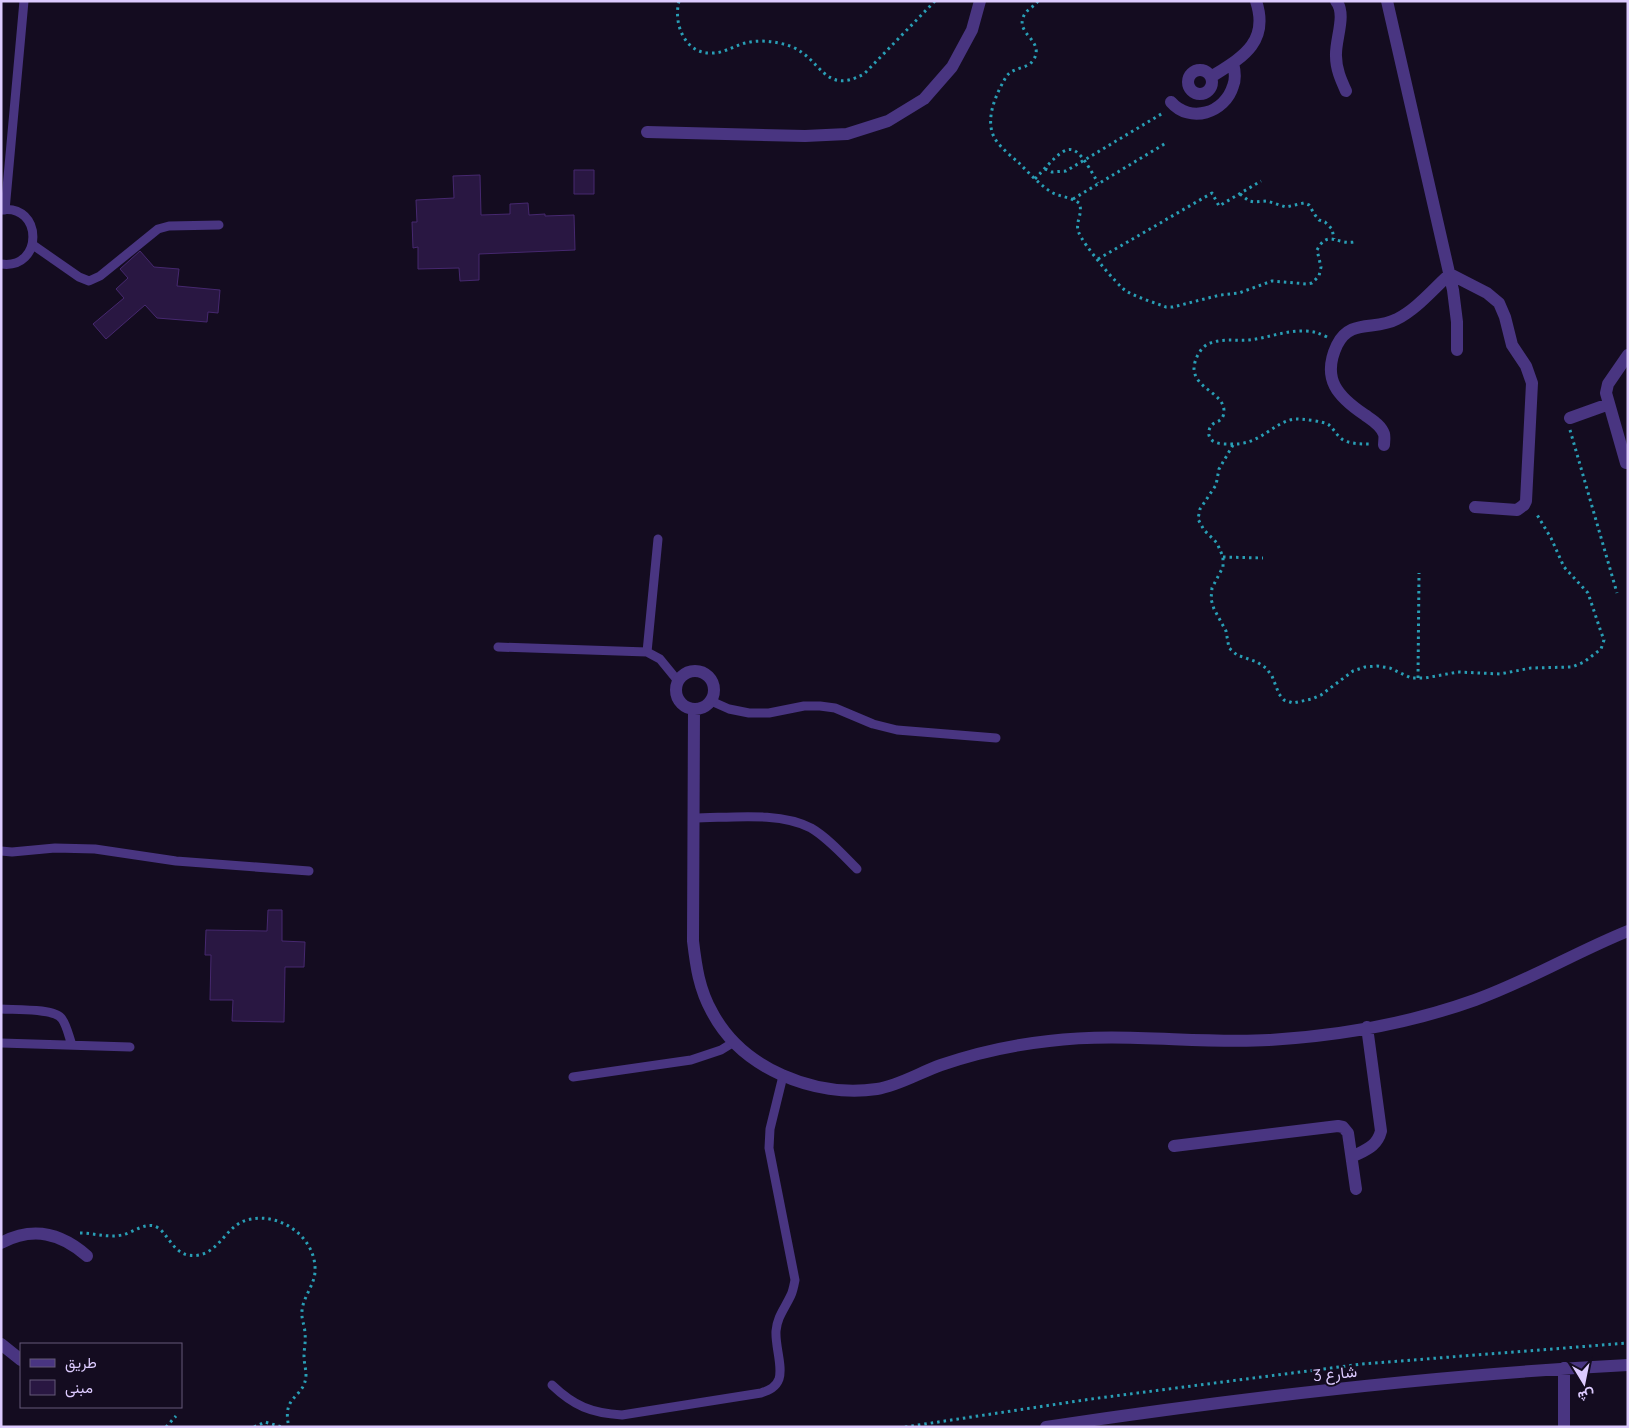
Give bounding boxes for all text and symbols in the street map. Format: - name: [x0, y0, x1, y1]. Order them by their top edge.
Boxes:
- legend: [20, 1343, 182, 1408]
- text: طريق: [65, 1352, 97, 1373]
- north arrow: [1559, 1358, 1609, 1408]
- street label: شارع 3: [1312, 1360, 1358, 1387]
- text: مبنى: [65, 1377, 93, 1398]
- text: ش: [1576, 1385, 1596, 1407]

